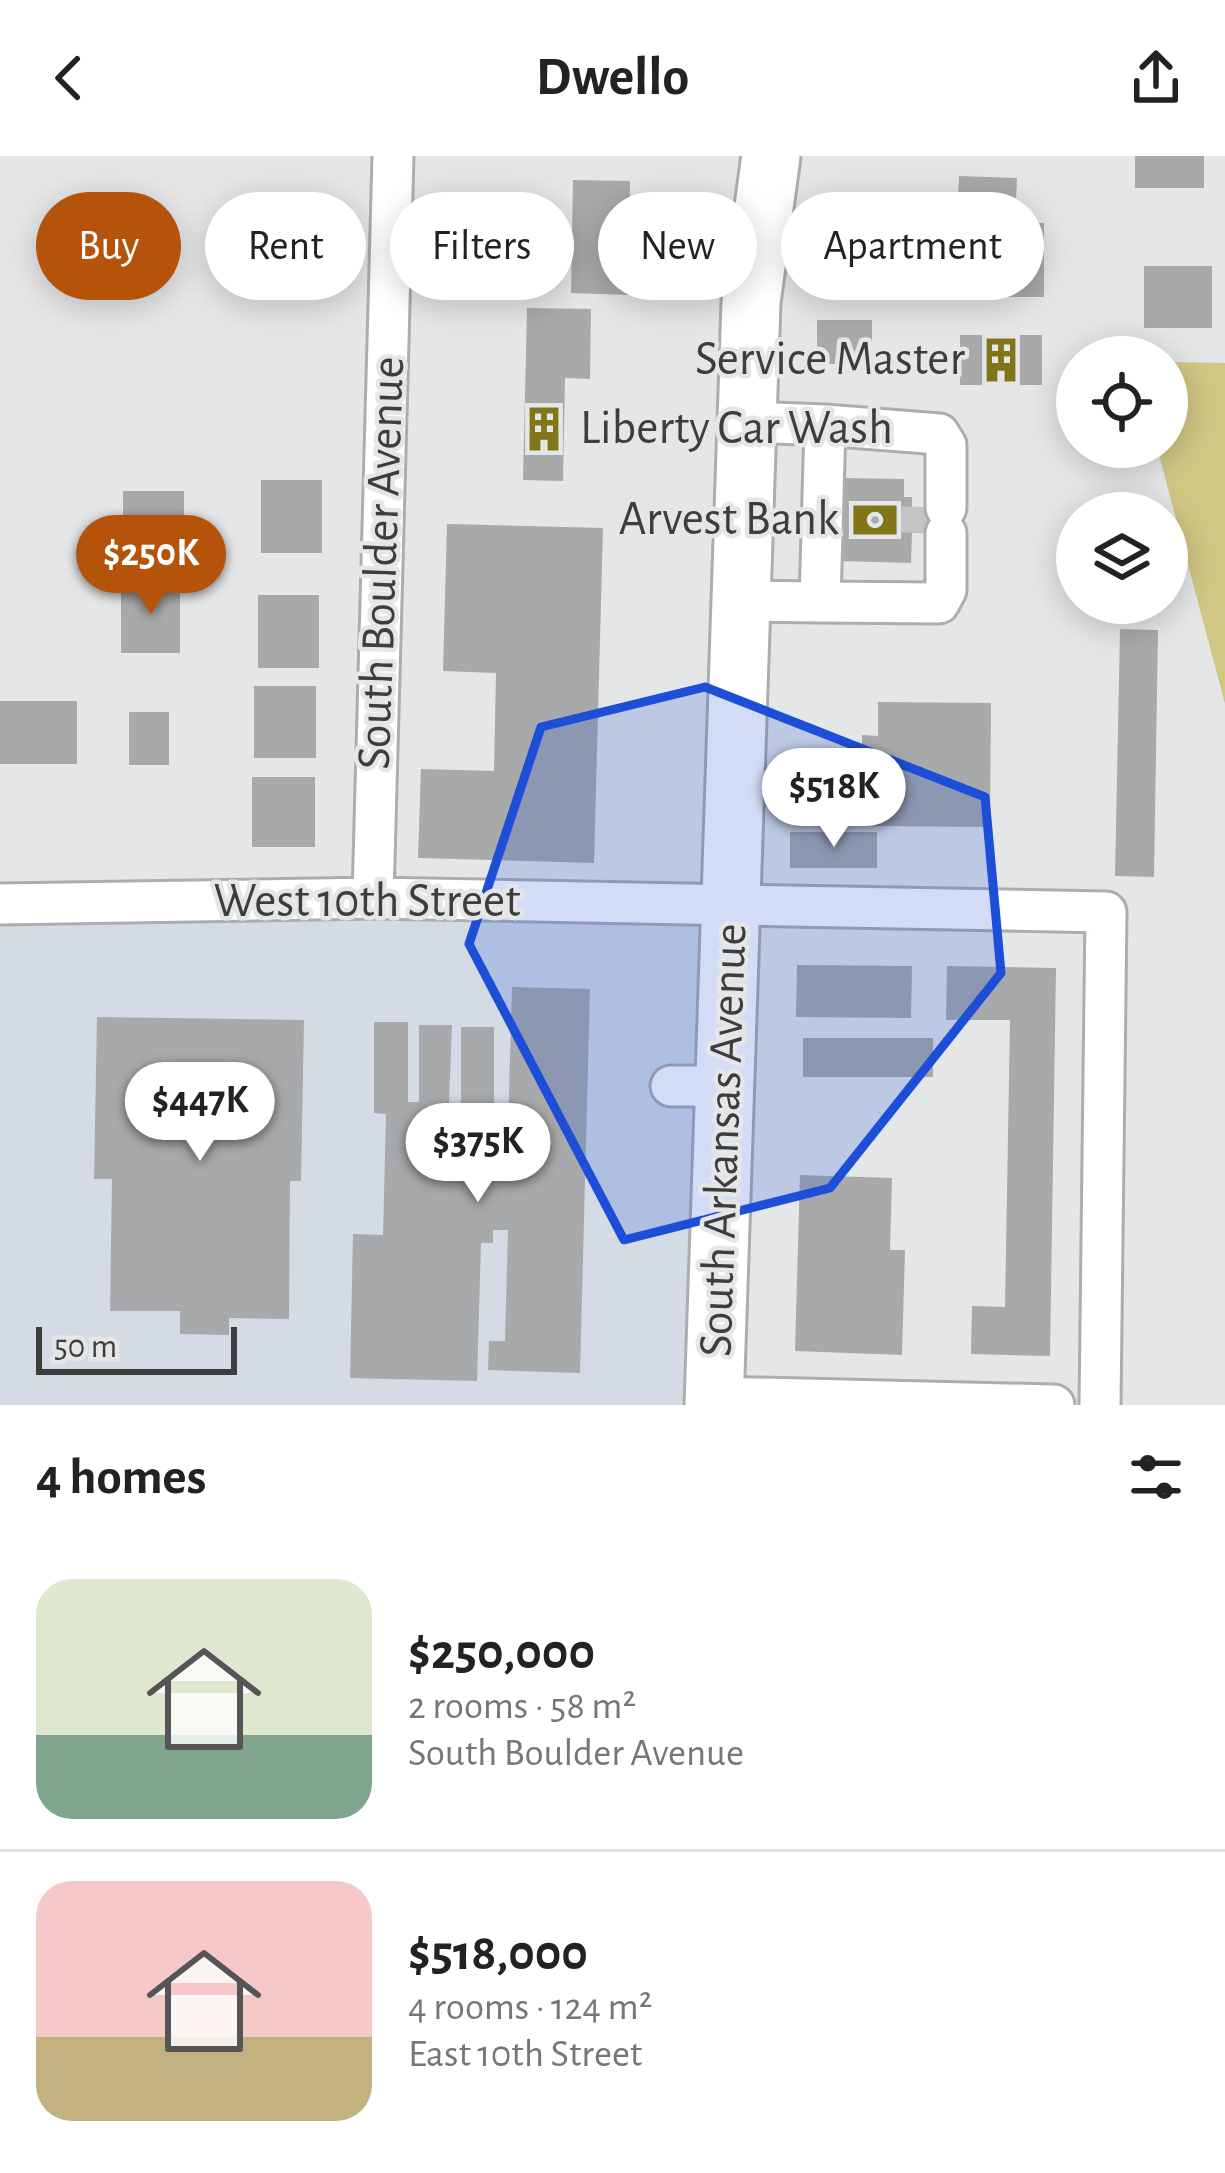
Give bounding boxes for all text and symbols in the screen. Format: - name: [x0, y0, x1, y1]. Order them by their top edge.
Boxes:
- icon: back: [36, 45, 102, 111]
- icon: share: [1123, 45, 1189, 111]
- text: Dwello: [536, 51, 689, 105]
- chip: Buy: [36, 192, 181, 300]
- chip: Rent: [205, 192, 366, 300]
- chip: Filters: [390, 192, 574, 300]
- chip: New: [598, 192, 757, 300]
- chip: Apartment: [781, 192, 1044, 300]
- building icon: Service Master: [976, 335, 1026, 385]
- place label: Service Master: [695, 336, 965, 384]
- map controls: [1056, 336, 1188, 624]
- button: locate: [1056, 336, 1188, 468]
- street label: South Boulder Avenue: [351, 356, 413, 770]
- building icon: Liberty Car Wash: [519, 404, 569, 454]
- place label: Liberty Car Wash: [580, 405, 893, 453]
- button: layers: [1056, 492, 1188, 624]
- bank icon: Arvest Bank: [850, 495, 900, 545]
- place label: Arvest Bank: [619, 496, 839, 544]
- pin: $250K: [67, 515, 235, 617]
- text: $250K: [103, 534, 199, 573]
- pin: $518K: [750, 748, 918, 850]
- text: $518K: [789, 767, 879, 806]
- street label: West 10th Street: [214, 878, 520, 926]
- street label: South Arkansas Avenue: [692, 922, 756, 1358]
- pin: $447K: [116, 1062, 284, 1164]
- text: $447K: [152, 1081, 248, 1120]
- pin: $375K: [394, 1103, 562, 1205]
- text: $375K: [433, 1122, 523, 1161]
- scale bar: [36, 1321, 237, 1374]
- text: 50 m: [54, 1331, 117, 1364]
- icon: filters: [1123, 1444, 1189, 1510]
- text: 4 homes: [36, 1452, 206, 1503]
- icon: home: [132, 1627, 276, 1771]
- text: $250,000: [408, 1627, 595, 1678]
- text: 2 rooms · 58 m²: [408, 1687, 636, 1726]
- text: South Boulder Avenue: [408, 1734, 744, 1773]
- text: $518,000: [408, 1928, 588, 1979]
- icon: home: [132, 1929, 276, 2073]
- text: 4 rooms · 124 m²: [408, 1988, 652, 2027]
- text: East 10th Street: [408, 2035, 642, 2074]

